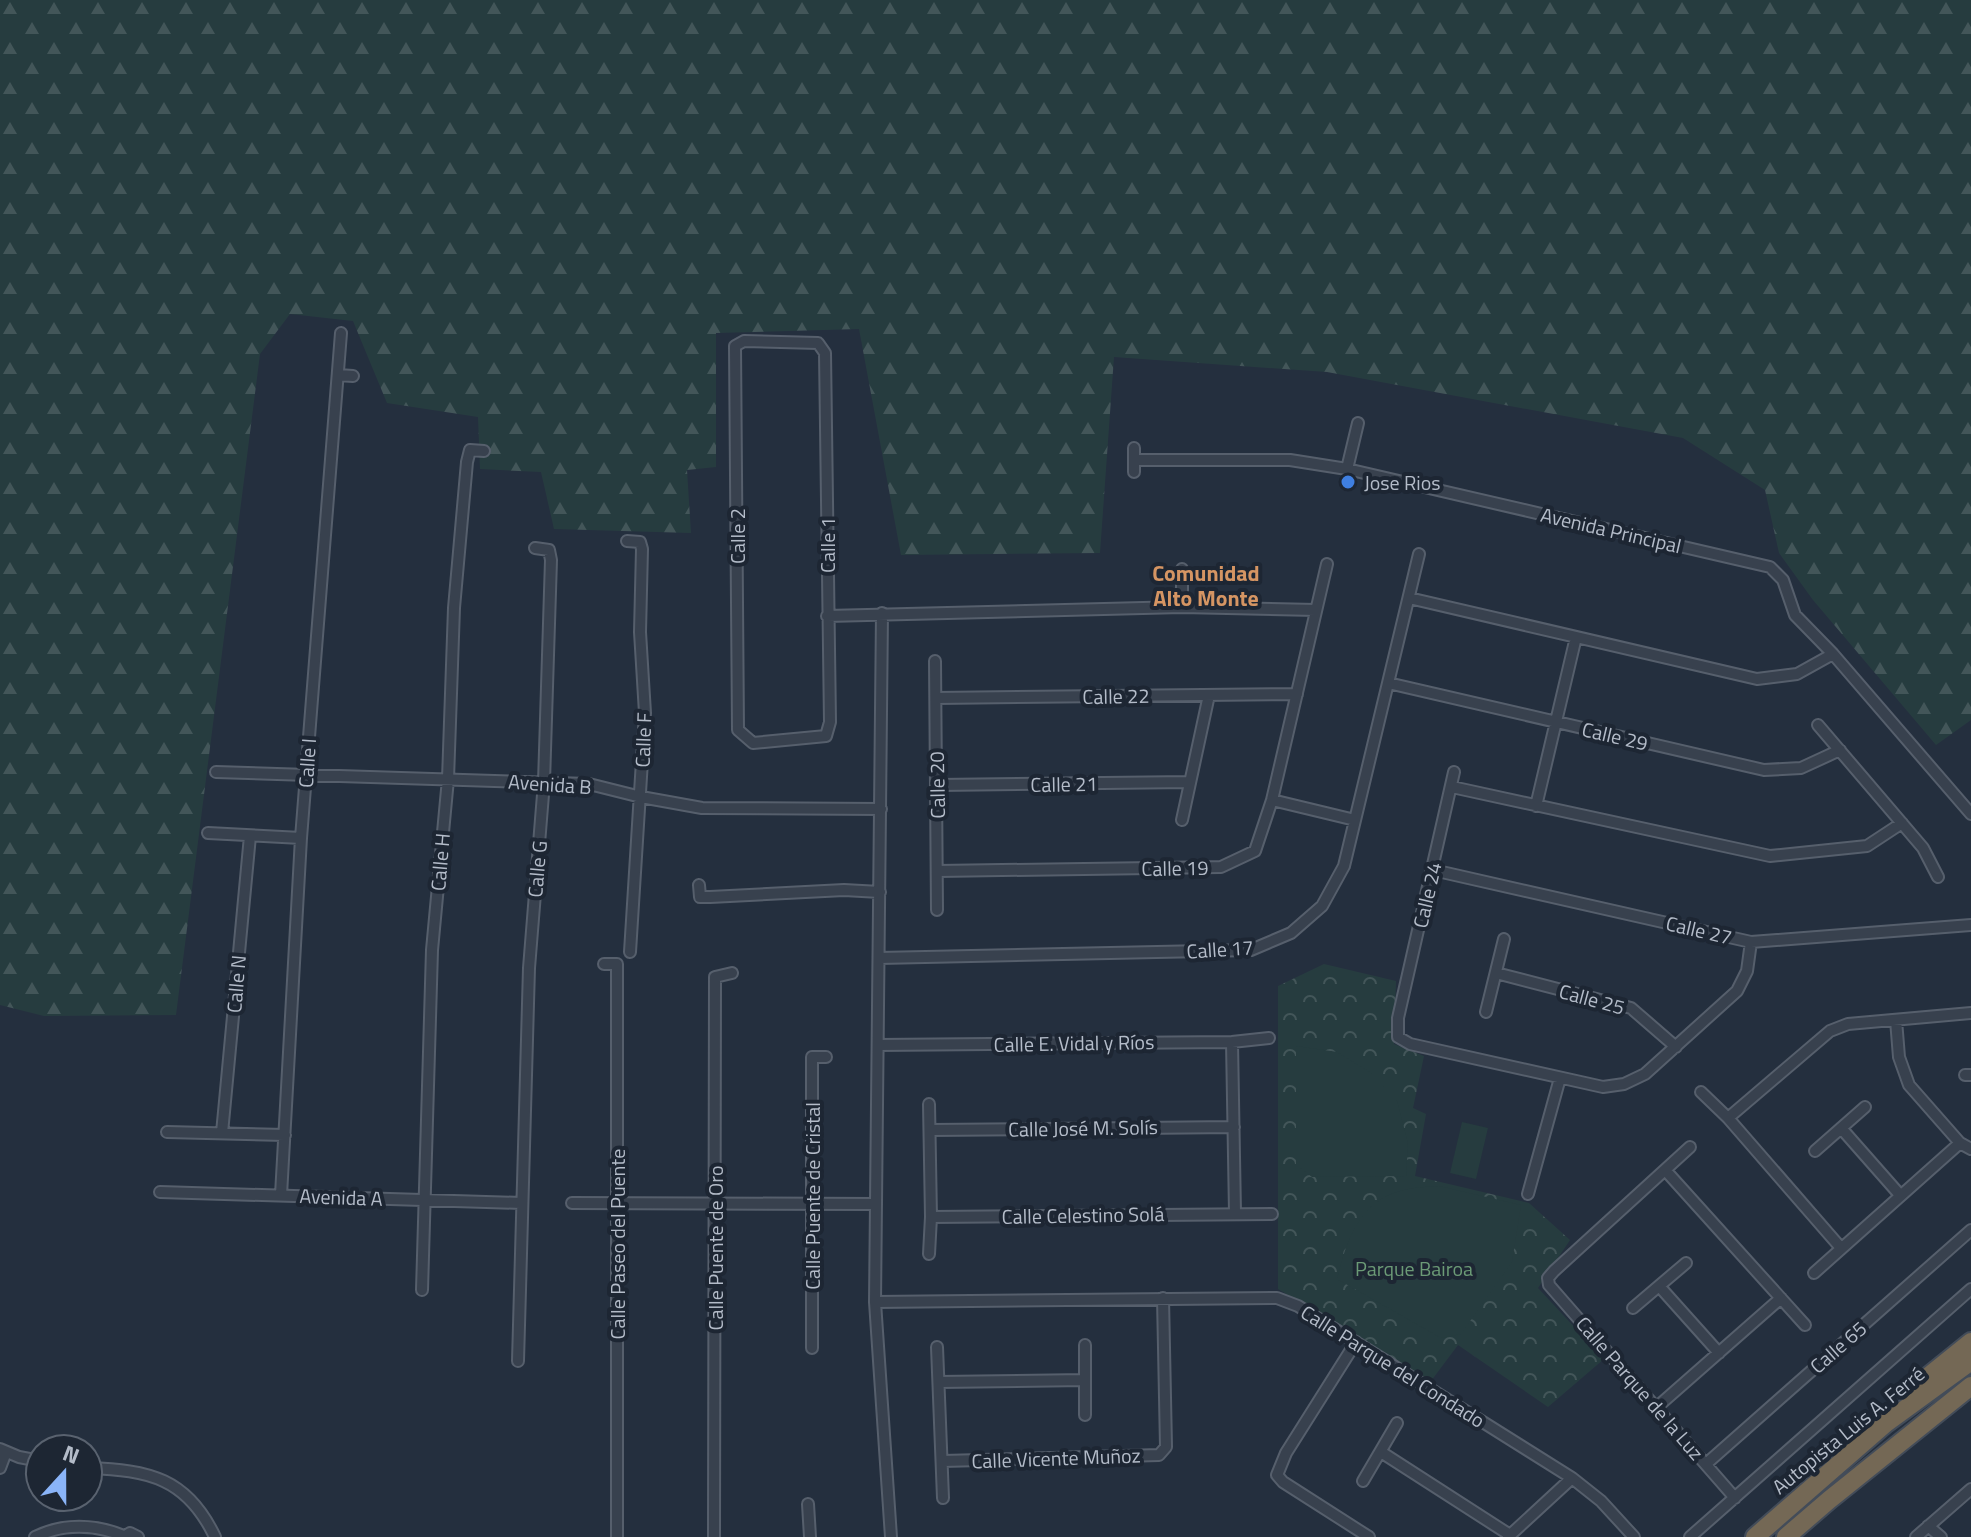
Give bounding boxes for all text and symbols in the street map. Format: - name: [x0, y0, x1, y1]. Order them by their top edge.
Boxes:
- place label: Jose Rios: [1364, 467, 1441, 498]
- marker: Jose Rios: [1339, 473, 1357, 491]
- street label: Avenida Principal: [1538, 499, 1684, 561]
- street label: Calle 2: [722, 508, 753, 564]
- street label: Calle 1: [812, 517, 843, 573]
- district label: Comunidad Alto Monte: [1152, 556, 1260, 615]
- street label: Calle 22: [1082, 680, 1150, 712]
- street label: Calle F: [627, 712, 659, 768]
- street label: Calle 29: [1579, 713, 1651, 759]
- street label: Calle I: [290, 737, 324, 789]
- street label: Calle 20: [921, 751, 953, 819]
- street label: Avenida B: [507, 766, 593, 802]
- street label: Calle 21: [1030, 768, 1098, 800]
- street label: Calle H: [422, 832, 458, 892]
- street label: Calle G: [519, 839, 555, 899]
- street label: Calle 19: [1141, 852, 1209, 884]
- street label: Calle 24: [1404, 859, 1450, 931]
- street label: Calle 27: [1663, 907, 1735, 953]
- street label: Calle 17: [1185, 931, 1255, 967]
- street label: Calle N: [218, 954, 254, 1014]
- street label: Calle 25: [1556, 975, 1628, 1023]
- street label: Calle E. Vidal y Ríos: [993, 1026, 1155, 1060]
- street label: Calle Puente de Cristal: [797, 1102, 828, 1290]
- street label: Calle José M. Solís: [1008, 1111, 1158, 1145]
- street label: Calle Paseo del Puente: [602, 1149, 633, 1339]
- street label: Calle Puente de Oro: [700, 1166, 731, 1330]
- street label: Avenida A: [299, 1180, 383, 1214]
- street label: Calle Celestino Solá: [1001, 1198, 1165, 1232]
- park label: Parque Bairoa: [1355, 1253, 1473, 1284]
- street label: Calle Parque del Condado: [1295, 1297, 1491, 1435]
- street label: Calle Parque de la Luz: [1569, 1309, 1711, 1467]
- street label: Calle 65: [1803, 1313, 1873, 1381]
- street label: Autopista Luis A. Ferré: [1765, 1359, 1931, 1501]
- north arrow: [24, 1433, 104, 1513]
- text: N: [58, 1436, 84, 1473]
- street label: Calle Vicente Muñoz: [971, 1440, 1141, 1476]

